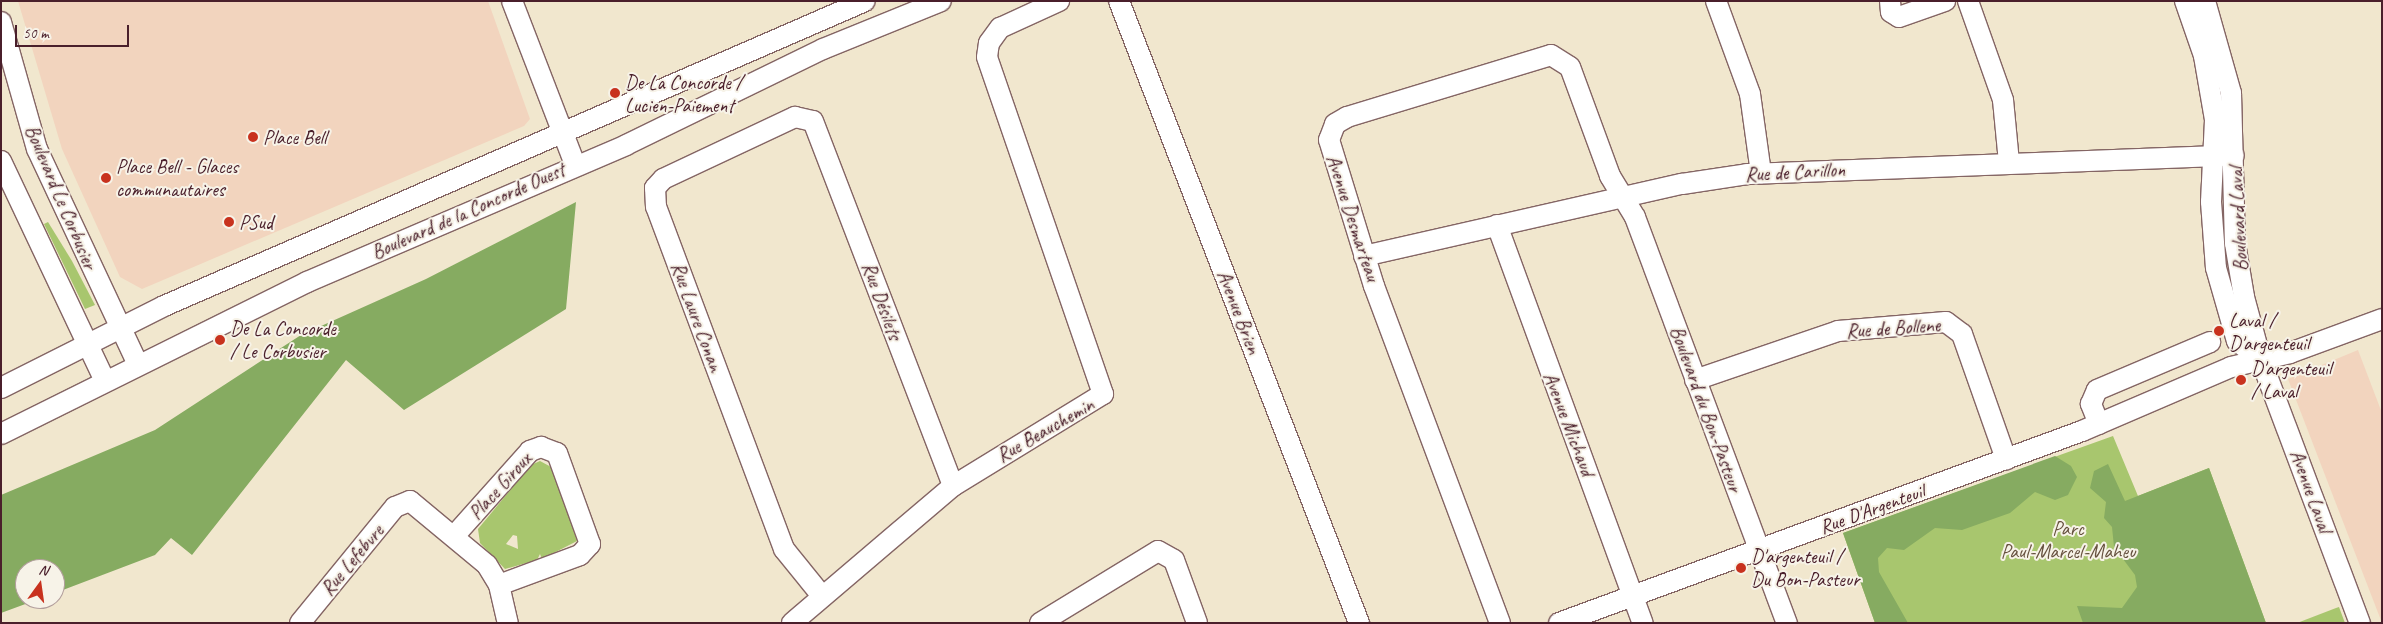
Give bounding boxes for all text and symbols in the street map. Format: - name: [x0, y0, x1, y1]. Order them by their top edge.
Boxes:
- scale bar: [18, 15, 131, 47]
- text: 50 m: [23, 24, 49, 43]
- place label: De La Concorde / Lucien-Paiement: [625, 70, 743, 117]
- marker: De La Concorde / Lucien-Paiement: [609, 87, 621, 99]
- street label: Boulevard Le Corbusier: [20, 121, 102, 273]
- place label: Place Bell: [263, 125, 327, 149]
- marker: Place Bell: [247, 131, 259, 143]
- street label: Avenue Desmarteau: [1321, 151, 1385, 285]
- place label: Place Bell - Glaces communautaires: [116, 155, 238, 202]
- street label: Boulevard de la Concorde Ouest: [367, 157, 569, 265]
- street label: Rue de Carillon: [1744, 157, 1846, 187]
- street label: Boulevard Laval: [2223, 166, 2253, 272]
- marker: Place Bell - Glaces communautaires: [100, 172, 112, 184]
- place label: PSud: [239, 210, 273, 234]
- marker: PSud: [223, 216, 235, 228]
- street label: Rue Laure Conan: [666, 259, 728, 375]
- street label: Rue Désilets: [857, 259, 907, 343]
- street label: Avenue Brien: [1212, 267, 1266, 357]
- place label: Laval / D'argenteuil: [2229, 308, 2309, 355]
- street label: Rue de Bollene: [1845, 313, 1941, 343]
- place label: De La Concorde / Le Corbusier: [230, 316, 336, 363]
- street label: Boulevard du Bon-Pasteur: [1665, 323, 1747, 495]
- marker: Laval / D'argenteuil: [2213, 325, 2225, 337]
- marker: De La Concorde / Le Corbusier: [214, 334, 226, 346]
- place label: D'argenteuil / Laval: [2251, 356, 2331, 403]
- street label: Avenue Michaud: [1538, 369, 1600, 479]
- marker: D'argenteuil / Laval: [2235, 374, 2247, 386]
- street label: Rue Beauchemin: [992, 393, 1098, 467]
- street label: Place Giroux: [464, 447, 536, 525]
- street label: Avenue Laval: [2285, 447, 2337, 535]
- street label: Rue D'Argenteuil: [1816, 479, 1928, 539]
- park label: Parc Paul-Marcel-Maheu: [2001, 516, 2135, 563]
- street label: Rue Lefebvre: [315, 520, 389, 600]
- place label: D'argenteuil / Du Bon-Pasteur: [1751, 544, 1860, 591]
- north arrow: [15, 559, 65, 609]
- text: N: [37, 561, 50, 579]
- marker: D'argenteuil / Du Bon-Pasteur: [1735, 562, 1747, 574]

